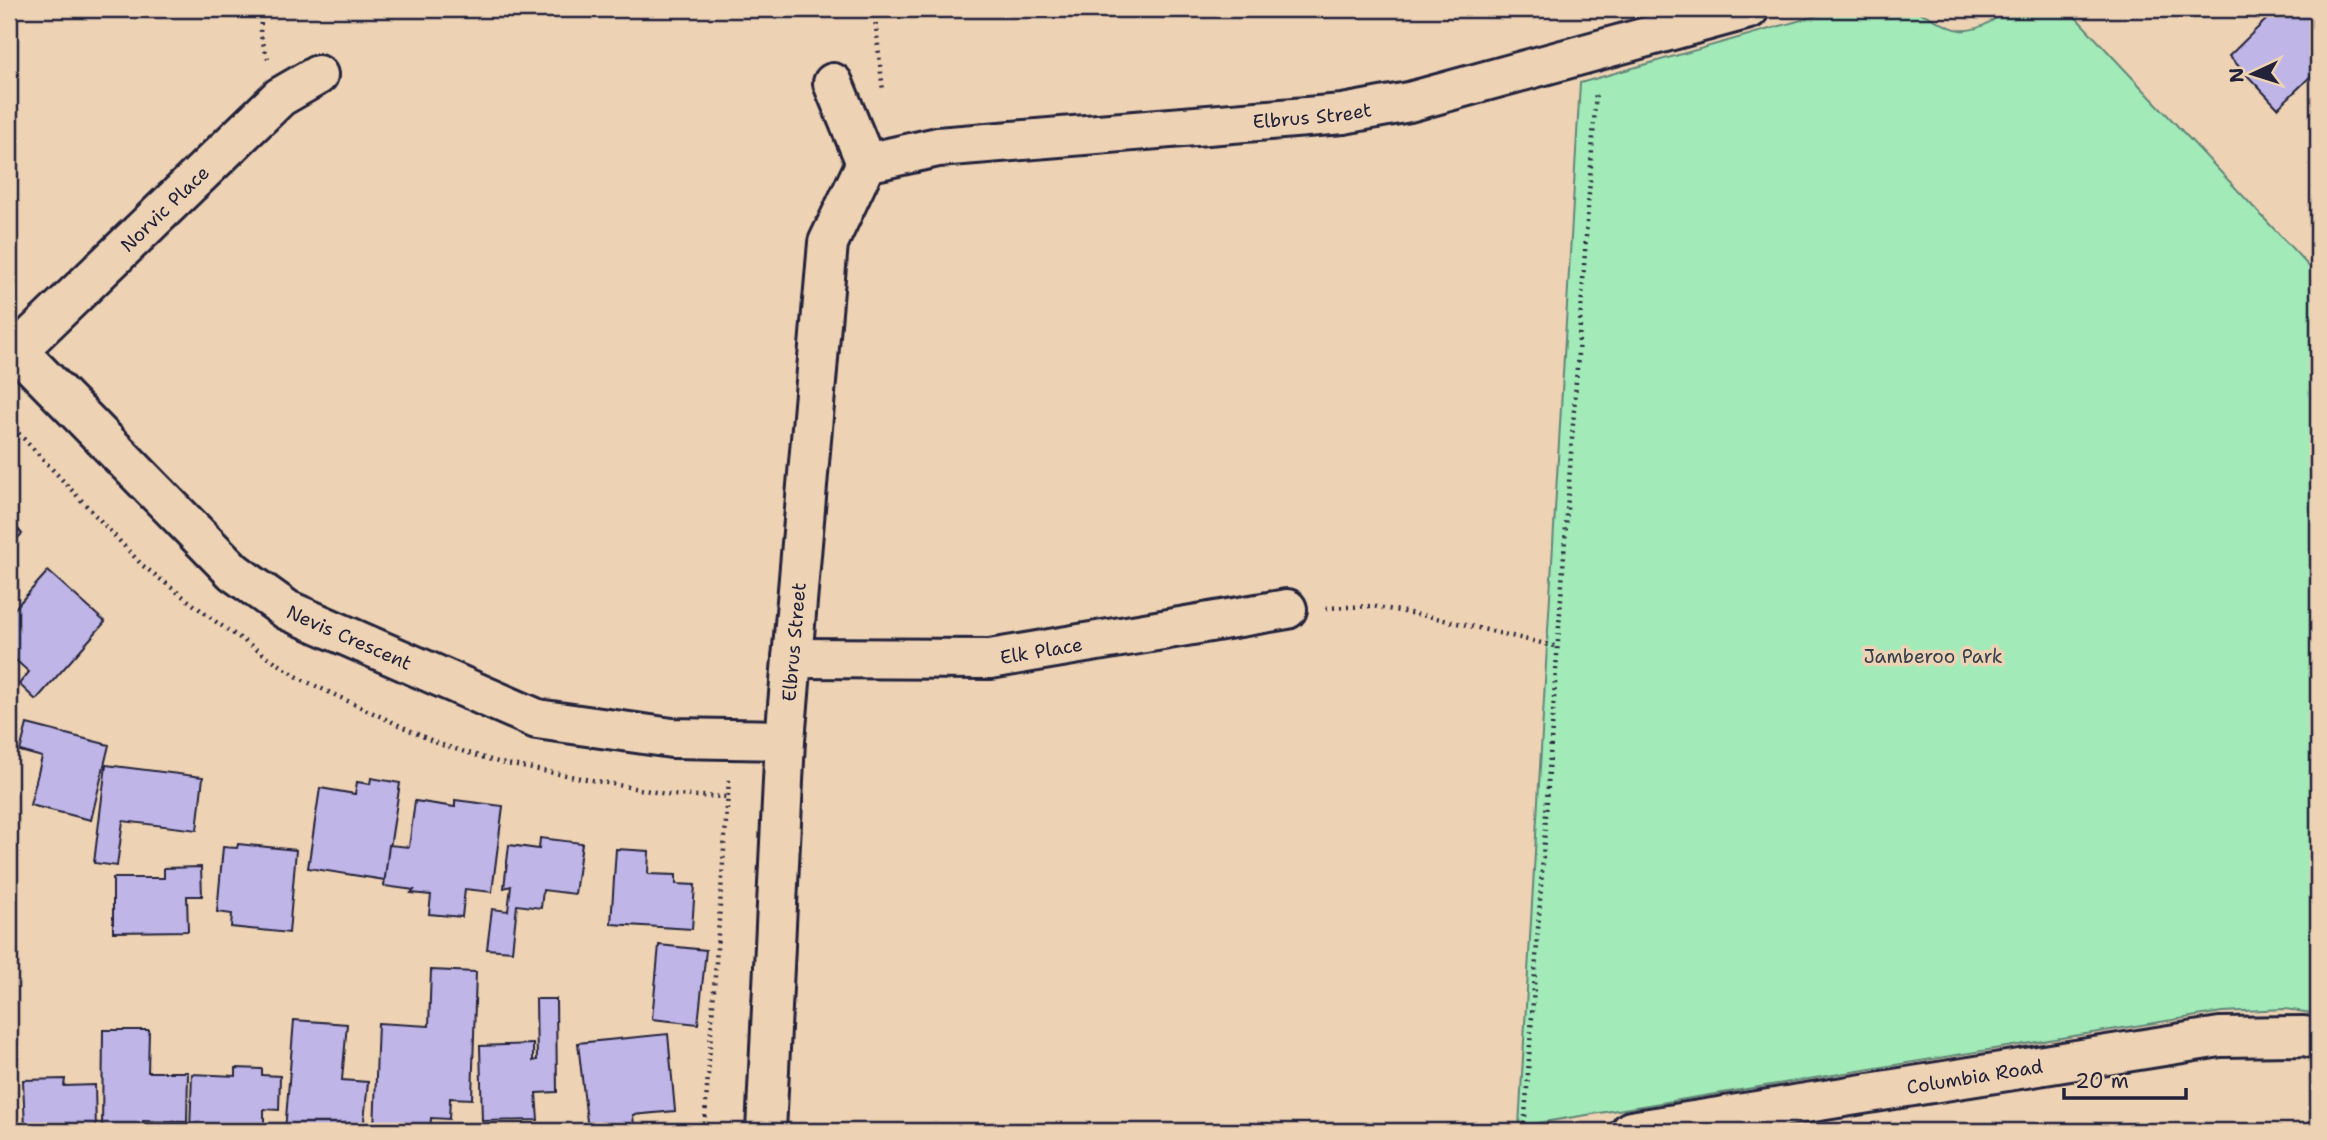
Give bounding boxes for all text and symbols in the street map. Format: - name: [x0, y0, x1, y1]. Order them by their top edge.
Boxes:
- north arrow: [2218, 38, 2288, 108]
- text: N: [2224, 67, 2250, 84]
- street label: Elbrus Street: [1252, 97, 1374, 134]
- street label: Norvic Place: [115, 160, 214, 257]
- street label: Elbrus Street: [776, 581, 811, 702]
- street label: Nevis Crescent: [283, 599, 416, 675]
- street label: Elk Place: [998, 631, 1084, 670]
- park label: Jamberoo Park: [1863, 644, 2003, 669]
- street label: Columbia Road: [1905, 1053, 2045, 1099]
- scale bar: [2064, 1056, 2187, 1100]
- text: 20 m: [2075, 1067, 2129, 1095]

